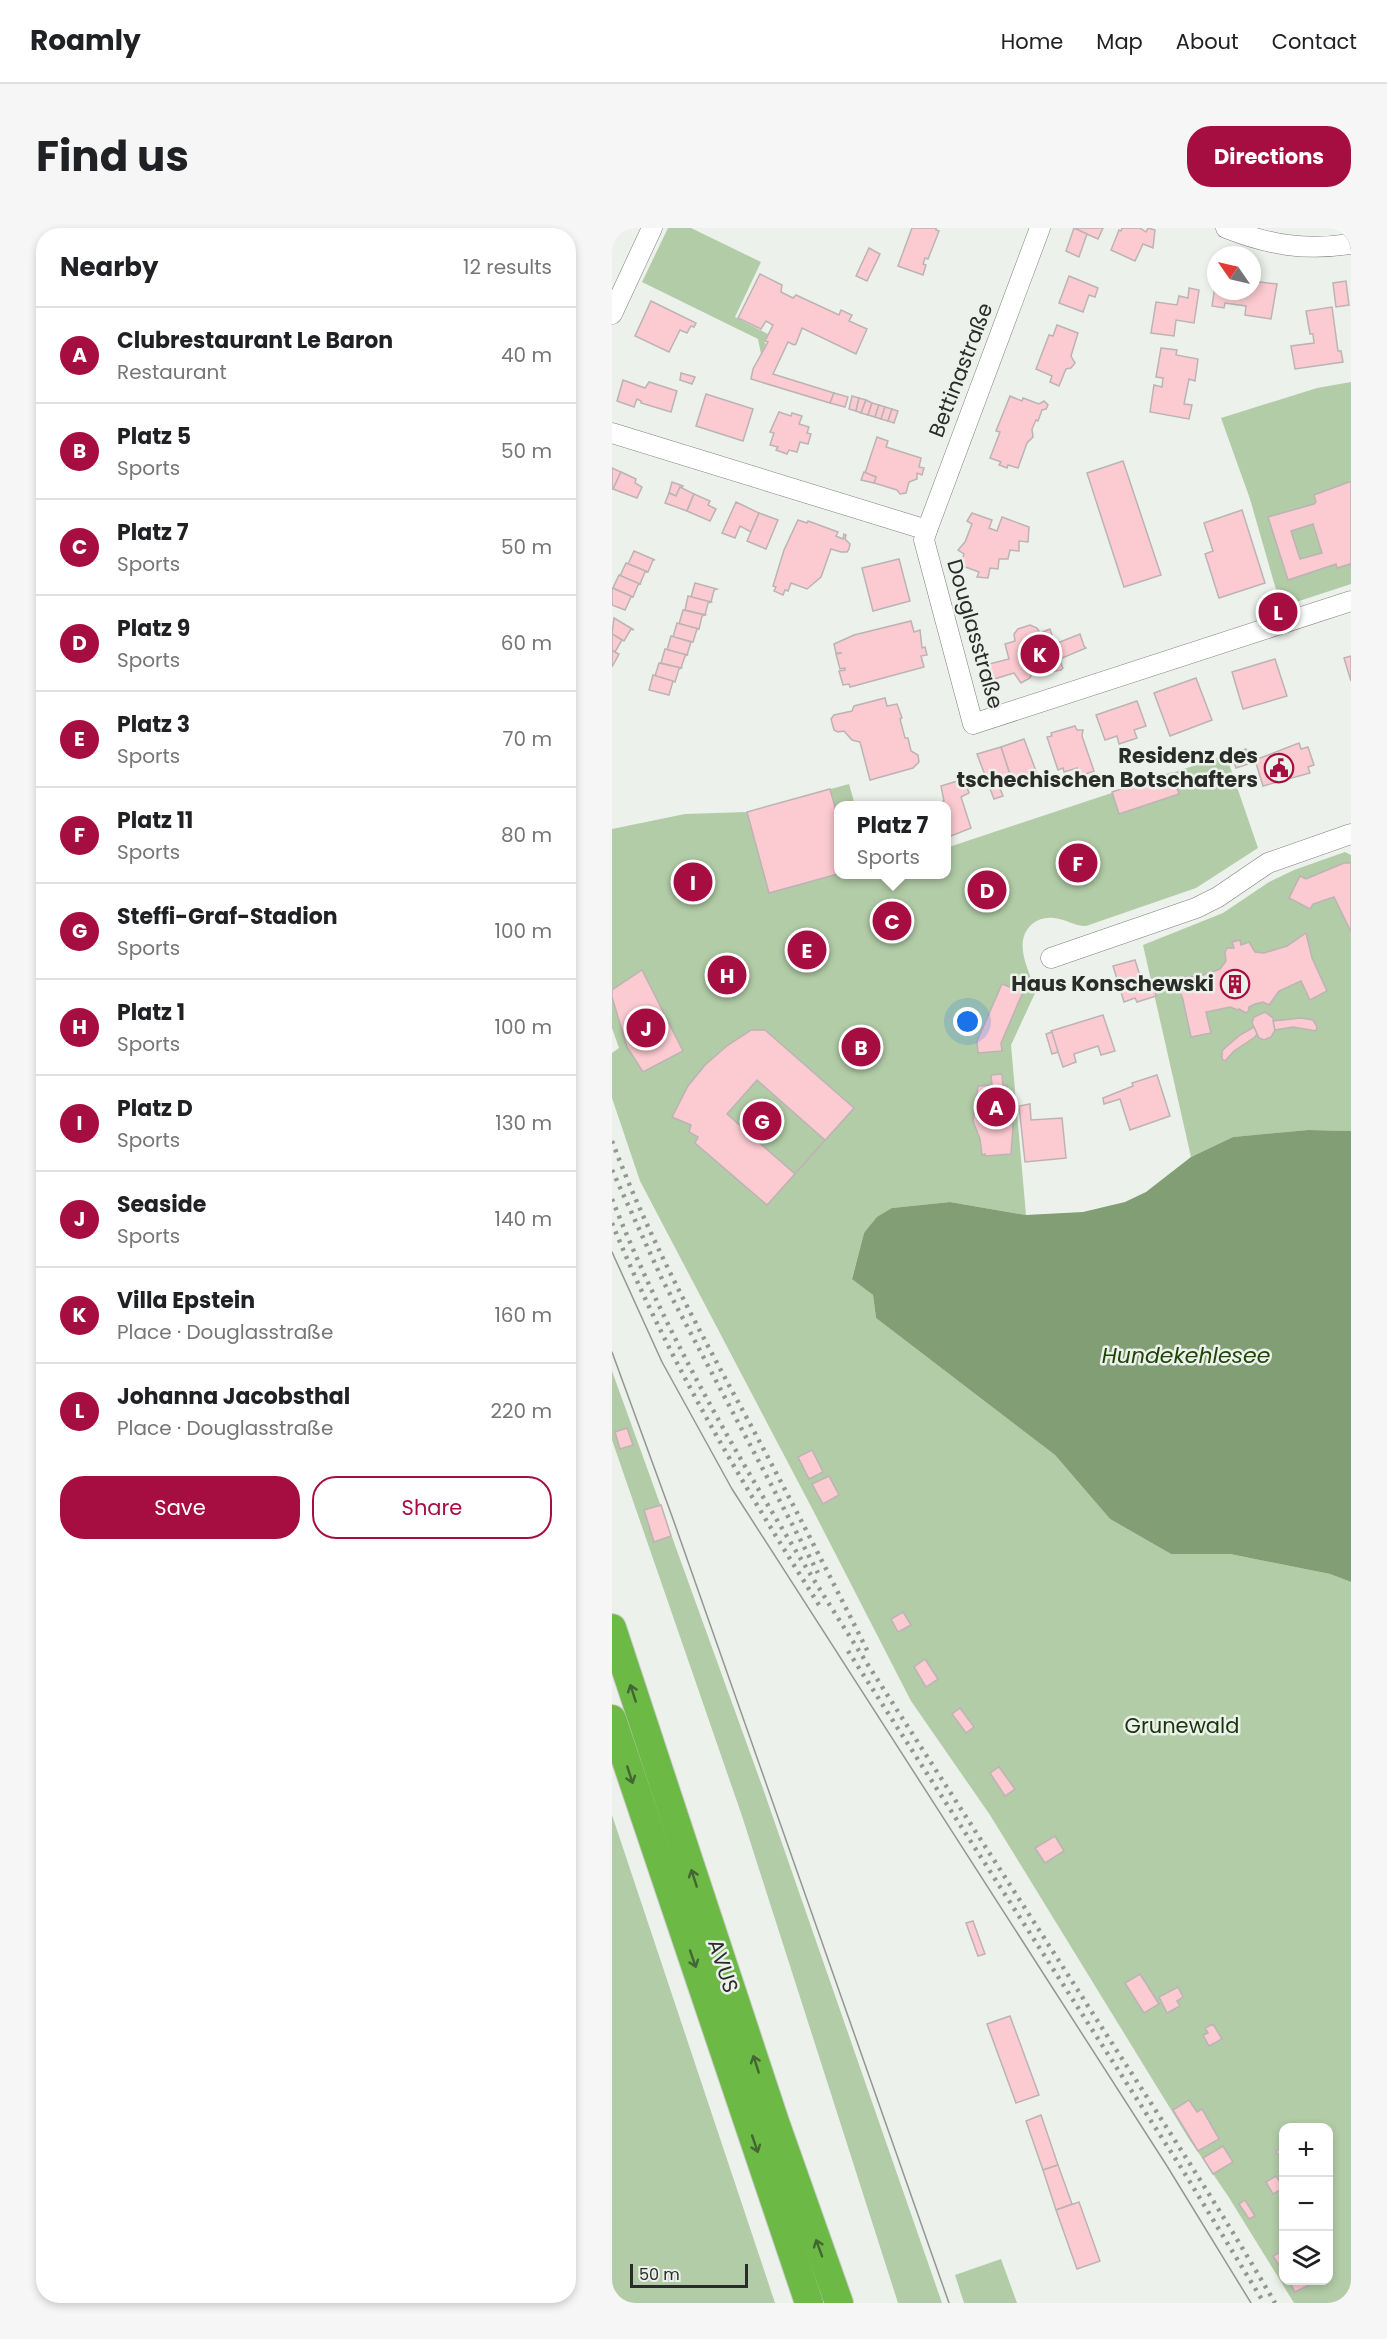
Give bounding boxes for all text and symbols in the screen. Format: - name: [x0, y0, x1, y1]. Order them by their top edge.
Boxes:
- text: Roamly: [30, 21, 141, 60]
- text: Home: [1001, 27, 1063, 56]
- text: Map: [1096, 27, 1143, 56]
- text: About: [1176, 27, 1239, 56]
- text: Contact: [1272, 27, 1357, 56]
- button: Directions: [1187, 126, 1351, 187]
- text: Find us: [36, 127, 189, 186]
- north arrow: [1207, 246, 1261, 300]
- text: Nearby: [60, 249, 158, 285]
- text: 12 results: [463, 253, 552, 281]
- street label: Bettinastraße: [922, 298, 1000, 441]
- text: Clubrestaurant Le Baron: [117, 325, 393, 356]
- text: A: [72, 341, 87, 369]
- text: 40 m: [501, 341, 552, 369]
- text: Restaurant: [117, 358, 227, 386]
- text: Platz 5: [117, 421, 191, 452]
- text: B: [73, 437, 86, 465]
- text: 50 m: [501, 437, 552, 465]
- text: Sports: [117, 454, 180, 482]
- text: Platz 7: [117, 517, 188, 548]
- text: C: [72, 533, 87, 561]
- text: 50 m: [501, 533, 552, 561]
- text: Sports: [117, 550, 180, 578]
- street label: Douglasstraße: [940, 556, 1011, 712]
- pin: L: [1258, 590, 1298, 634]
- text: Platz 9: [117, 613, 190, 644]
- text: D: [72, 629, 87, 657]
- text: 60 m: [501, 629, 552, 657]
- pin: K: [1020, 632, 1060, 676]
- text: Sports: [117, 646, 180, 674]
- text: Platz 3: [117, 709, 190, 740]
- text: E: [74, 725, 85, 753]
- text: 70 m: [503, 725, 552, 753]
- place label: Residenz des tschechischen Botschafters: [956, 741, 1258, 794]
- text: Sports: [117, 742, 180, 770]
- public building icon: Residenz des tschechischen Botschafters: [1263, 752, 1295, 784]
- popup: [834, 801, 951, 879]
- text: Platz 11: [117, 805, 193, 836]
- text: Platz 7: [857, 810, 928, 841]
- text: F: [74, 821, 85, 849]
- text: 80 m: [501, 821, 552, 849]
- text: Sports: [117, 838, 180, 866]
- pin: F: [1058, 840, 1098, 886]
- text: Sports: [857, 843, 920, 871]
- pin: I: [674, 860, 712, 904]
- pin: D: [968, 868, 1006, 912]
- pin: C: [872, 898, 912, 944]
- text: Steffi-Graf-Stadion: [117, 901, 338, 932]
- text: G: [72, 917, 87, 945]
- text: 100 m: [495, 917, 552, 945]
- pin: E: [788, 928, 826, 972]
- text: Sports: [117, 934, 180, 962]
- pin: H: [708, 952, 746, 998]
- building icon: Haus Konschewski: [1219, 968, 1251, 1000]
- place label: Haus Konschewski: [1011, 969, 1214, 998]
- text: Platz 1: [117, 997, 185, 1028]
- pin: J: [627, 1006, 666, 1050]
- your location: [953, 1007, 982, 1036]
- text: H: [72, 1013, 87, 1041]
- text: 100 m: [495, 1013, 552, 1041]
- pin: B: [842, 1024, 880, 1070]
- text: Sports: [117, 1030, 180, 1058]
- pin: A: [976, 1084, 1016, 1130]
- text: Platz D: [117, 1093, 193, 1124]
- pin: G: [742, 1098, 782, 1144]
- text: I: [77, 1109, 82, 1137]
- text: 130 m: [495, 1109, 552, 1137]
- text: Sports: [117, 1126, 180, 1154]
- text: Seaside: [117, 1189, 206, 1220]
- text: J: [74, 1205, 85, 1233]
- text: 140 m: [495, 1205, 552, 1233]
- text: Sports: [117, 1222, 180, 1250]
- text: Villa Epstein: [117, 1285, 255, 1316]
- text: K: [73, 1301, 86, 1329]
- text: 160 m: [494, 1301, 552, 1329]
- text: Place · Douglasstraße: [117, 1318, 333, 1346]
- water label: Hundekehlesee: [1102, 1340, 1270, 1371]
- text: Johanna Jacobsthal: [117, 1381, 350, 1412]
- text: L: [75, 1397, 84, 1425]
- text: 220 m: [491, 1397, 552, 1425]
- text: Place · Douglasstraße: [117, 1414, 333, 1442]
- button: Save: [60, 1476, 300, 1539]
- button: Share: [312, 1476, 552, 1539]
- one-way arrow: [627, 1684, 638, 1703]
- park label: Grunewald: [1125, 1711, 1239, 1740]
- one-way arrow: [626, 1765, 637, 1784]
- one-way arrow: [688, 1869, 699, 1888]
- street label: AVUS: [701, 1935, 746, 1996]
- one-way arrow: [688, 1949, 699, 1968]
- one-way arrow: [749, 2055, 760, 2074]
- map controls: [1279, 2123, 1333, 2285]
- button: +: [1279, 2123, 1333, 2177]
- one-way arrow: [750, 2134, 761, 2153]
- button: −: [1279, 2177, 1333, 2231]
- button: layers: [1279, 2231, 1333, 2285]
- one-way arrow: [813, 2239, 824, 2258]
- scale bar: [630, 2261, 748, 2288]
- text: 50 m: [639, 2263, 680, 2286]

